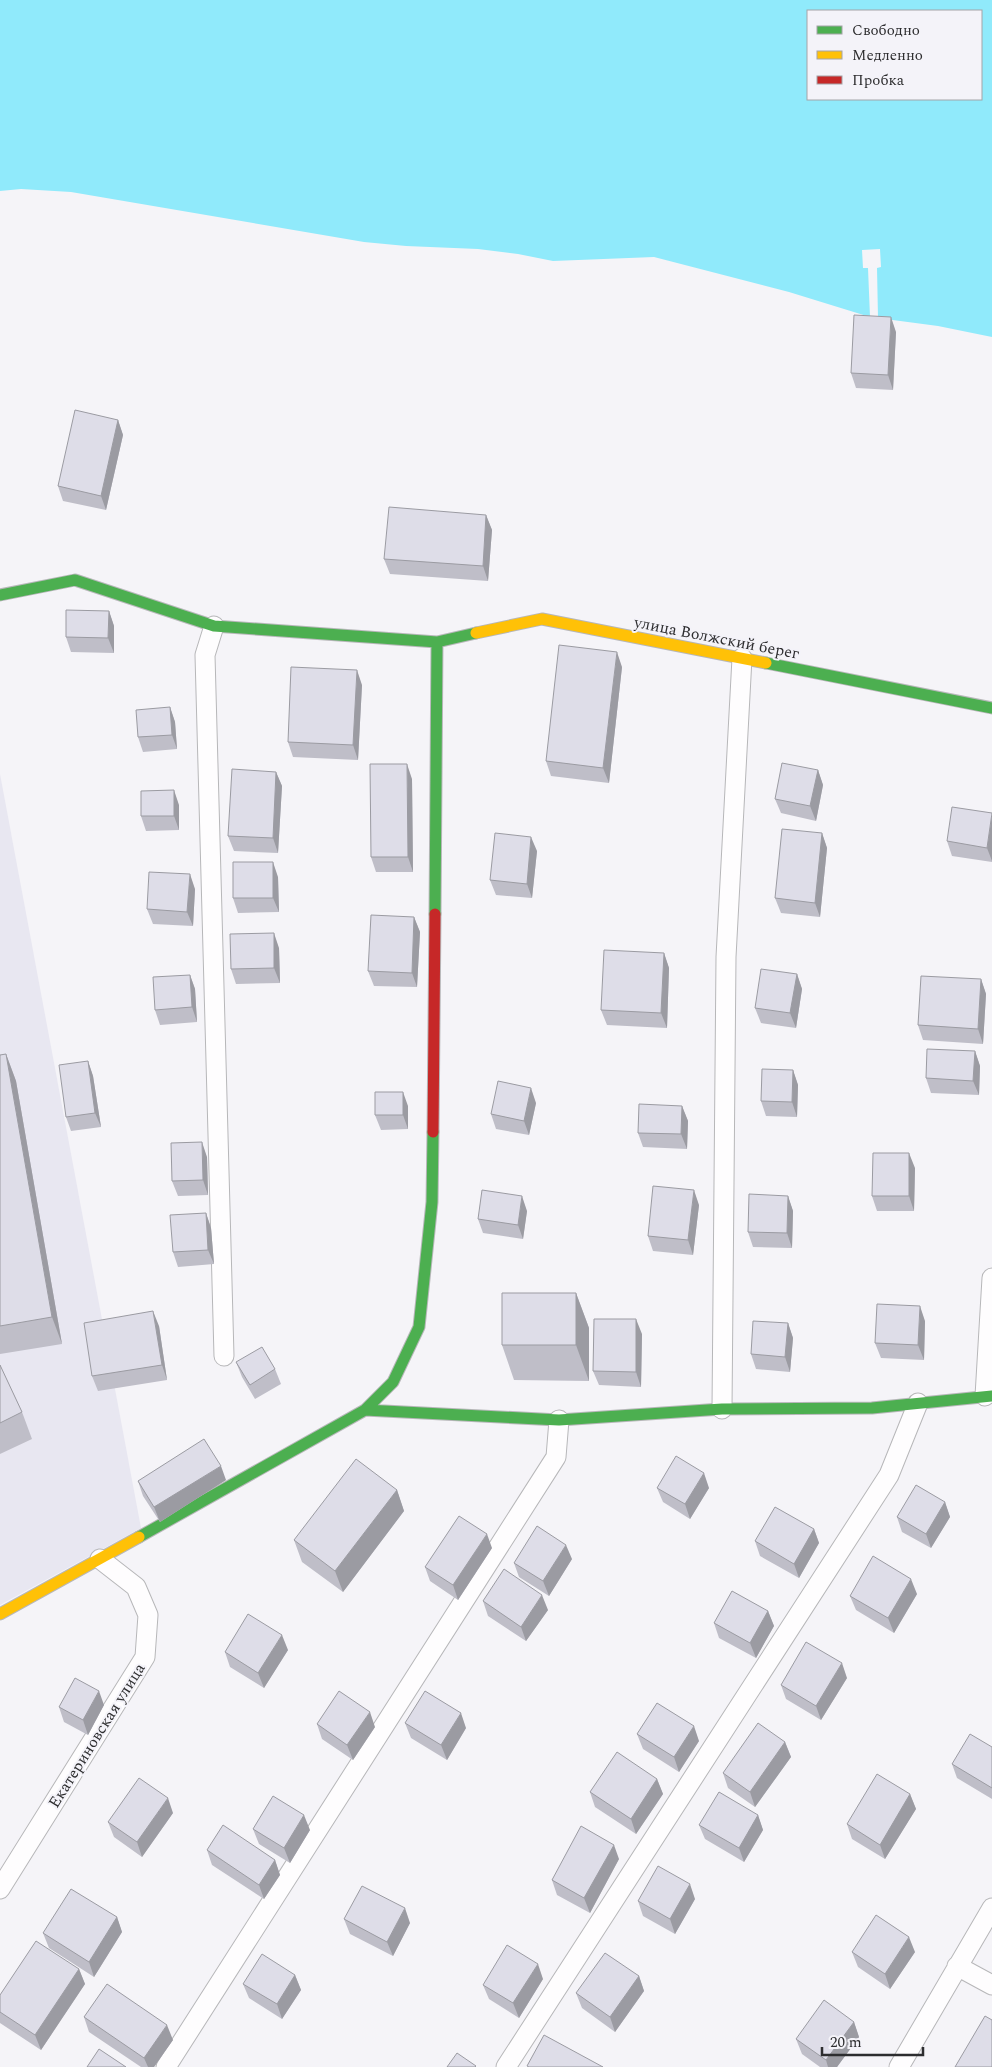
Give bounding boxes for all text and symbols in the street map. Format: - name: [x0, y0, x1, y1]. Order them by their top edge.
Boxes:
- legend: [807, 10, 982, 100]
- text: Свободно: [852, 19, 920, 42]
- text: Медленно: [852, 44, 923, 67]
- text: Пробка: [852, 69, 905, 92]
- street label: улица Волжский берег: [631, 610, 801, 666]
- street label: Екатериновская улица: [42, 1658, 151, 1813]
- scale bar: [822, 2024, 923, 2056]
- text: 20 m: [830, 2031, 862, 2054]

